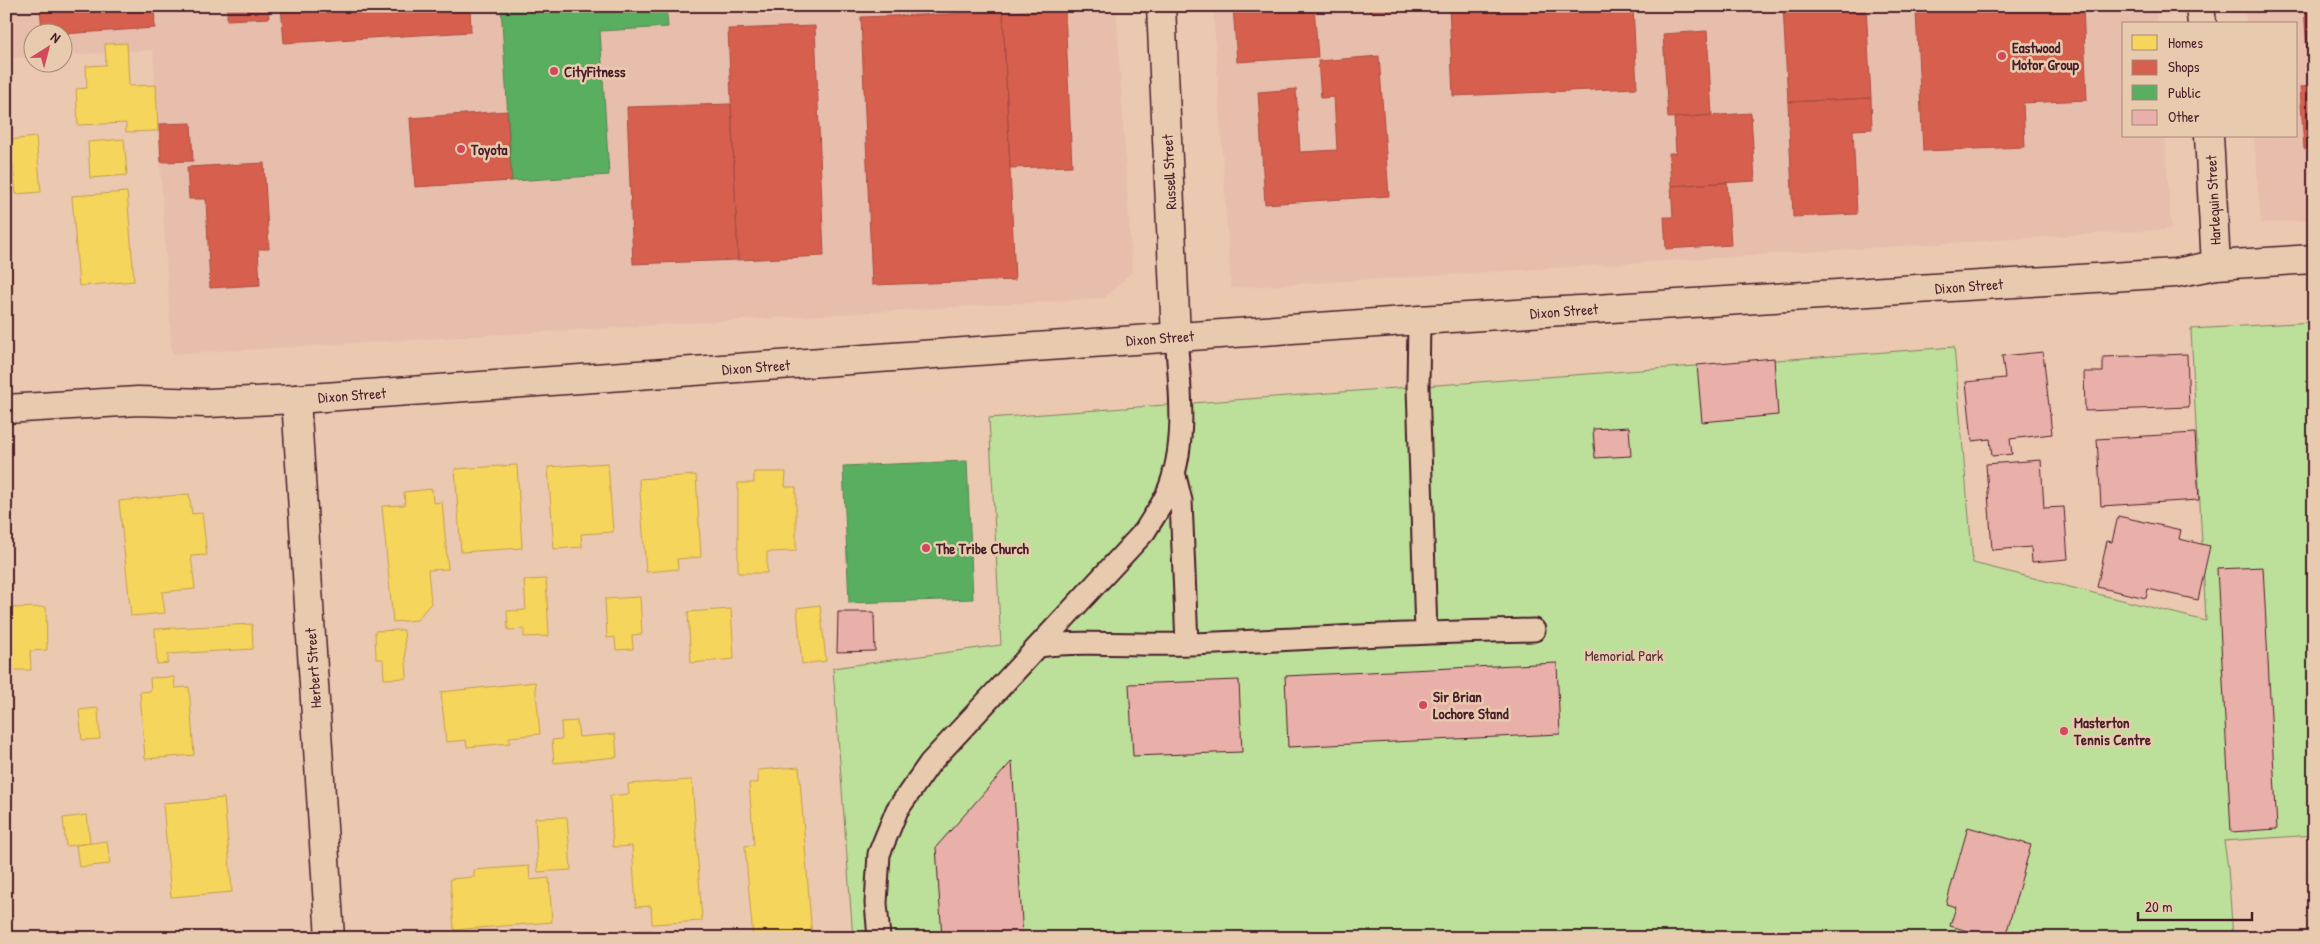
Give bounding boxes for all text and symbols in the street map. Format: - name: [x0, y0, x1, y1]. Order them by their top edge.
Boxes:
- north arrow: [22, 22, 72, 72]
- legend: [2122, 22, 2298, 138]
- text: N: [47, 27, 65, 47]
- text: Homes: [2168, 32, 2203, 53]
- place label: Eastwood Motor Group: [2012, 37, 2079, 76]
- marker: Eastwood Motor Group: [1996, 50, 2008, 62]
- text: Shops: [2168, 56, 2200, 77]
- place label: CityFitness: [564, 61, 626, 83]
- marker: CityFitness: [548, 65, 560, 77]
- text: Public: [2168, 82, 2201, 103]
- text: Other: [2168, 106, 2200, 127]
- street label: Russell Street: [1157, 133, 1181, 210]
- place label: Toyota: [470, 139, 508, 161]
- marker: Toyota: [455, 143, 467, 155]
- street label: Harlequin Street: [2200, 154, 2226, 246]
- street label: Dixon Street: [1934, 273, 2005, 299]
- street label: Dixon Street: [1529, 298, 1600, 324]
- street label: Dixon Street: [1125, 325, 1196, 351]
- street label: Dixon Street: [721, 354, 792, 380]
- street label: Dixon Street: [317, 382, 388, 408]
- place label: The Tribe Church: [935, 538, 1030, 559]
- marker: The Tribe Church: [920, 542, 932, 554]
- street label: Herbert Street: [300, 626, 326, 709]
- park label: Memorial Park: [1585, 645, 1663, 666]
- place label: Sir Brian Lochore Stand: [1433, 686, 1509, 724]
- marker: Sir Brian Lochore Stand: [1417, 699, 1429, 711]
- place label: Masterton Tennis Centre: [2073, 712, 2151, 750]
- marker: Masterton Tennis Centre: [2058, 725, 2070, 737]
- scale bar: [2138, 889, 2251, 921]
- text: 20 m: [2145, 896, 2172, 917]

